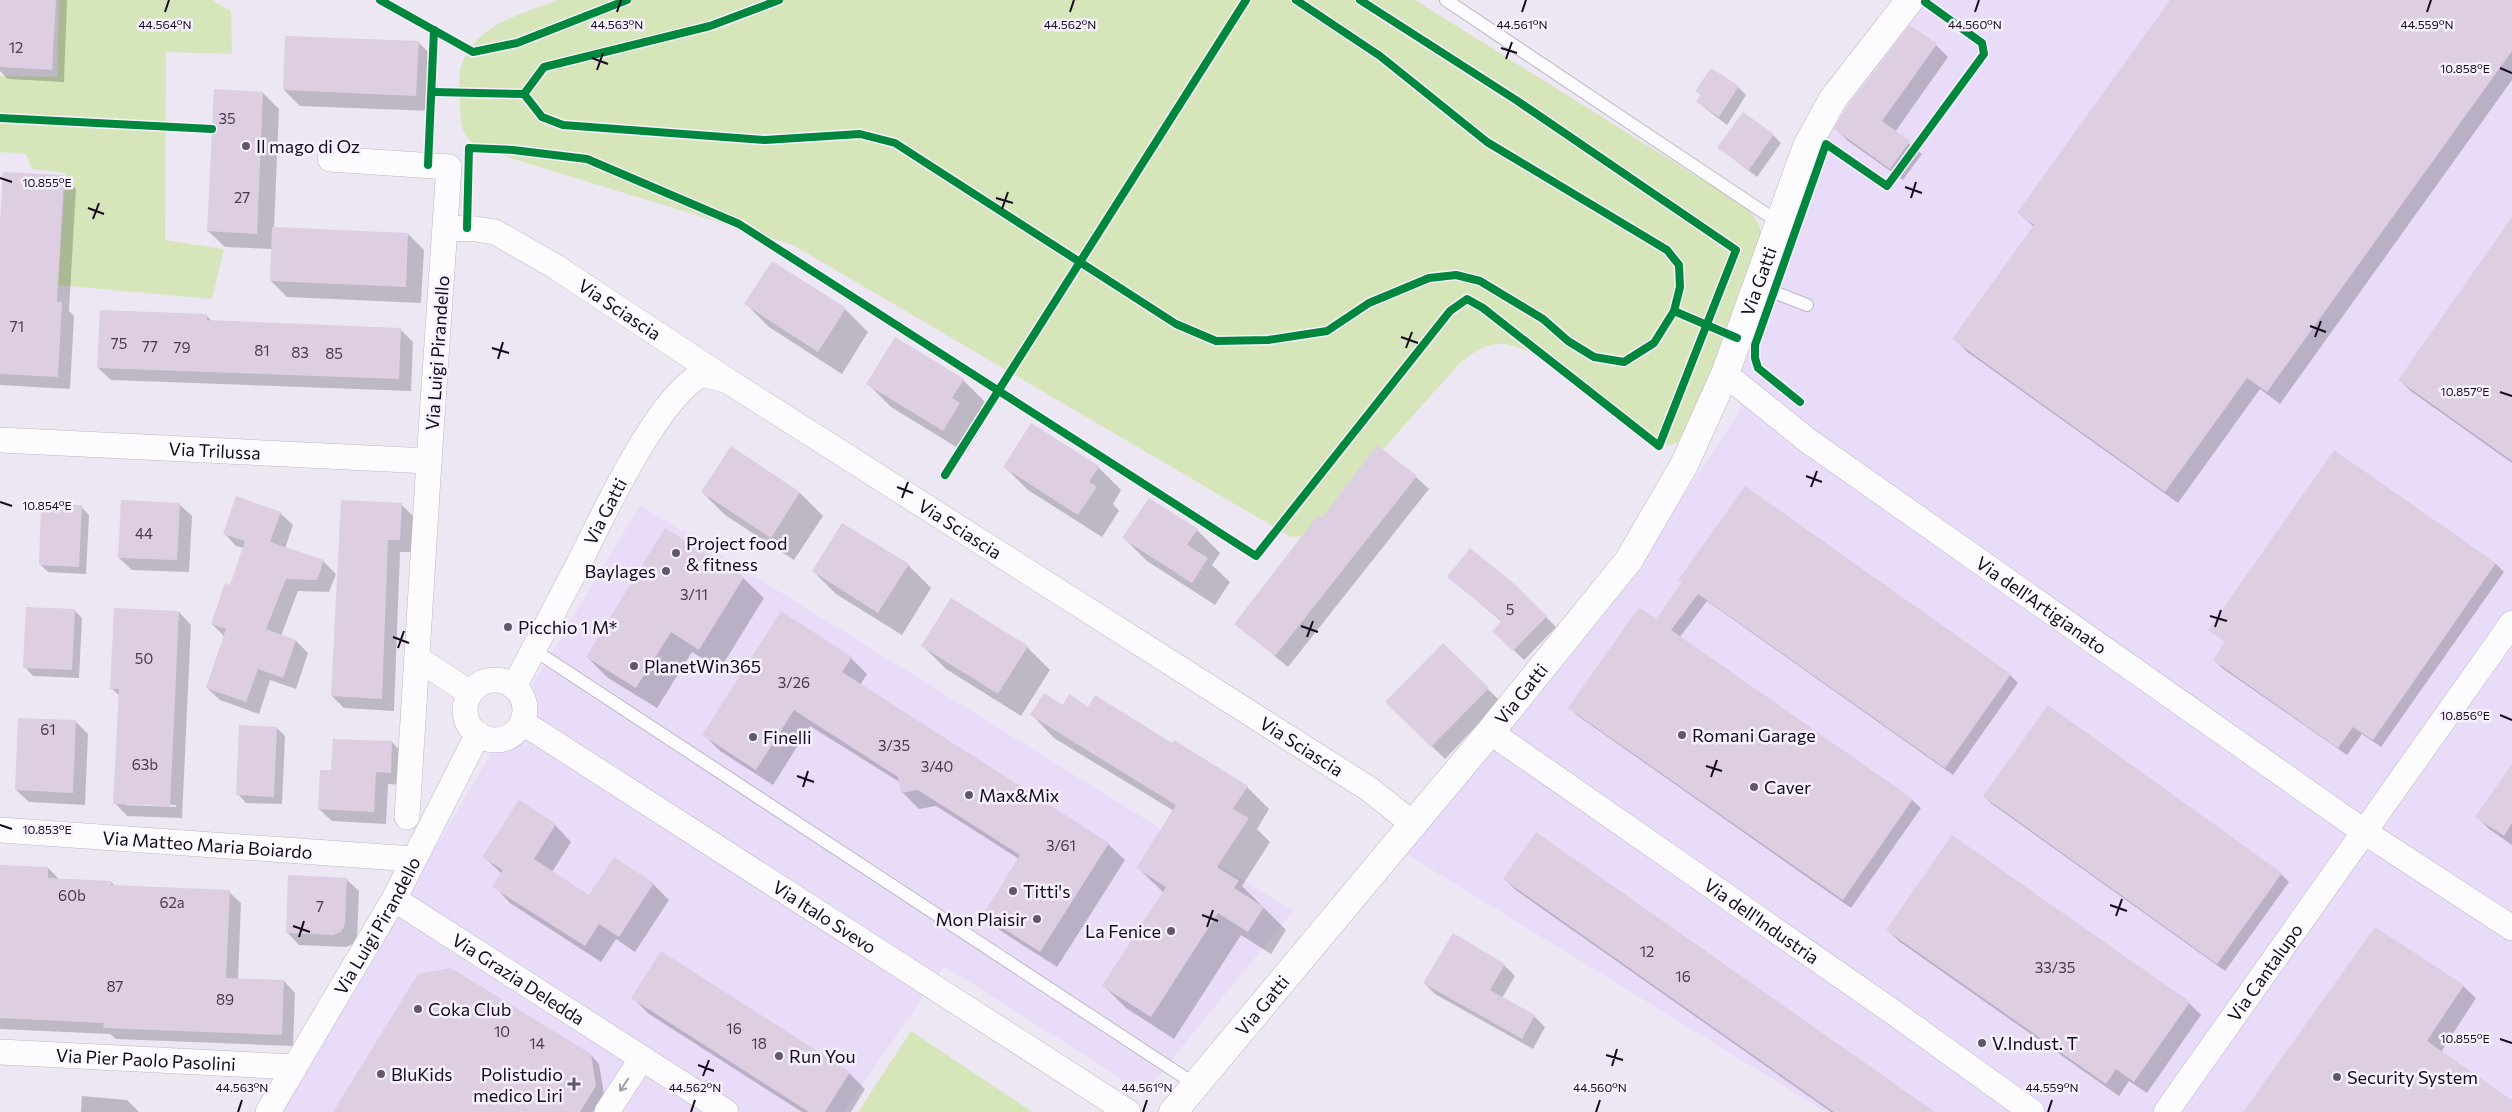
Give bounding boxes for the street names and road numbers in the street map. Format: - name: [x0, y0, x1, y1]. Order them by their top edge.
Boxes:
- street label: Via Gatti: [1736, 244, 1781, 319]
- street label: Via Sciascia: [574, 274, 665, 345]
- street label: Via Luigi Pirandello: [421, 275, 453, 431]
- street label: Via Trilussa: [168, 437, 261, 464]
- street label: Via Gatti: [579, 474, 631, 548]
- street label: Via Sciascia: [914, 494, 1006, 563]
- street label: Via dell'Artigianato: [1972, 551, 2111, 658]
- street label: Via Gatti: [1490, 659, 1552, 729]
- street label: Via Sciascia: [1256, 711, 1348, 781]
- street label: Via Matteo Maria Boiardo: [102, 826, 313, 863]
- street label: Via Luigi Pirandello: [329, 853, 425, 999]
- street label: Via dell'Industria: [1700, 873, 1824, 968]
- street label: Via Italo Svevo: [769, 875, 881, 958]
- street label: Via Cantalupo: [2223, 919, 2307, 1026]
- street label: Via Grazia Deledda: [448, 928, 589, 1030]
- street label: Via Gatti: [1231, 971, 1294, 1040]
- street label: Via Pier Paolo Pasolini: [55, 1044, 236, 1075]

